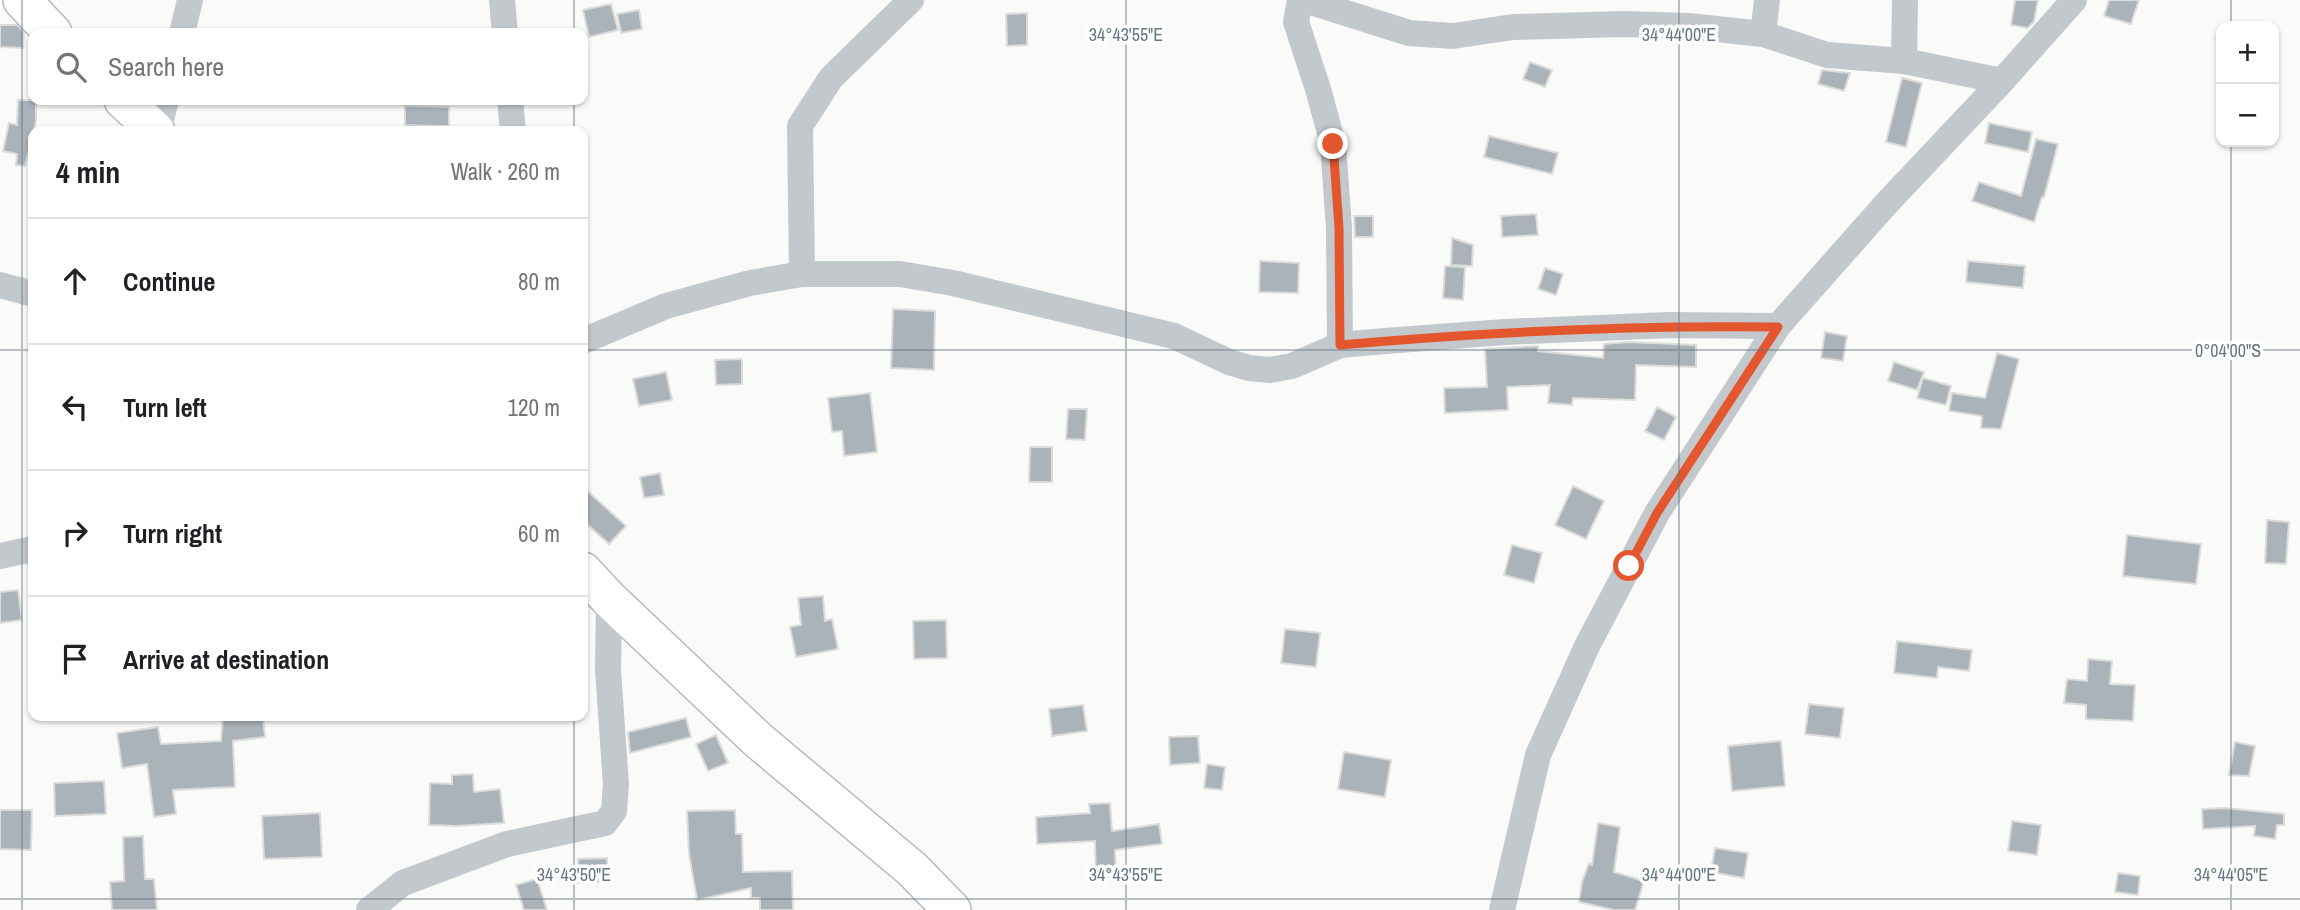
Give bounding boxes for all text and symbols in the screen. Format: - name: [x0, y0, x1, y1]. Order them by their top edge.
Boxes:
- map controls: [2216, 21, 2279, 147]
- button: +: [2216, 21, 2279, 84]
- text: 34°43'55"E: [1089, 22, 1163, 47]
- text: 34°44'00"E: [1642, 22, 1716, 47]
- search box: [28, 28, 588, 105]
- icon: search: [52, 48, 90, 86]
- text: Search here: [108, 49, 224, 84]
- button: −: [2216, 84, 2279, 147]
- route end: [1317, 128, 1348, 159]
- text: 4 min: [56, 152, 120, 192]
- text: Walk · 260 m: [451, 156, 560, 187]
- icon: ahead: [56, 262, 94, 300]
- text: Continue: [123, 264, 215, 299]
- text: 80 m: [518, 266, 560, 297]
- text: 0°04'00"S: [2195, 338, 2261, 363]
- icon: left: [56, 388, 94, 426]
- text: Turn left: [123, 390, 207, 425]
- text: 120 m: [508, 392, 560, 423]
- icon: right: [56, 514, 94, 552]
- text: Turn right: [123, 516, 222, 551]
- text: 60 m: [518, 518, 560, 549]
- route start: [1613, 550, 1644, 581]
- icon: arrive: [56, 640, 94, 678]
- text: Arrive at destination: [123, 642, 329, 677]
- text: 34°43'50"E: [537, 862, 611, 887]
- text: 34°43'55"E: [1089, 862, 1163, 887]
- text: 34°44'00"E: [1642, 862, 1716, 887]
- text: 34°44'05"E: [2194, 862, 2268, 887]

